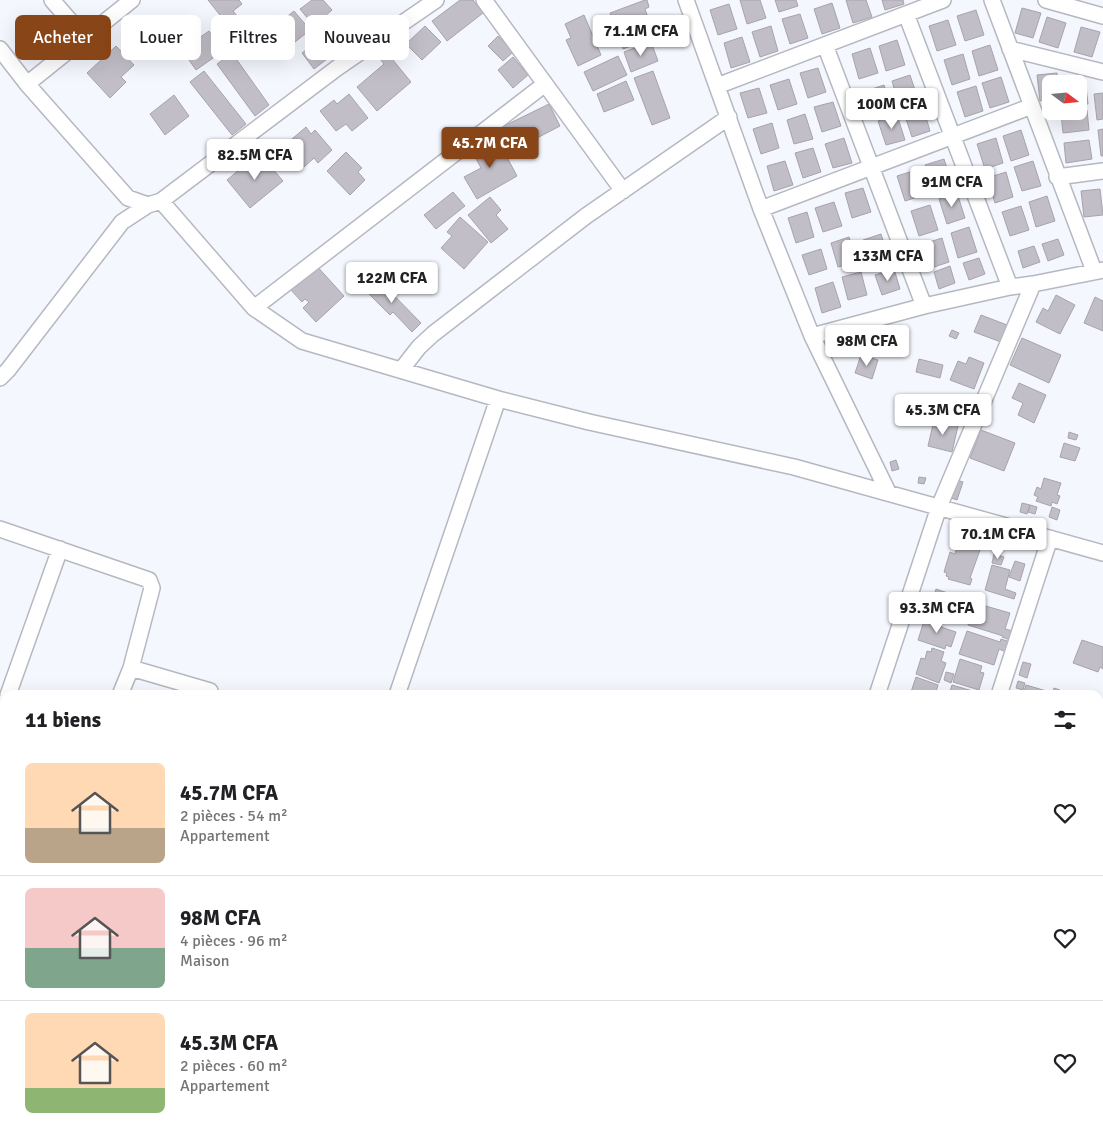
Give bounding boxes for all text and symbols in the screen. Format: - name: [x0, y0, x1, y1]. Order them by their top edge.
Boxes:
- chip: Acheter: [15, 15, 111, 60]
- chip: Louer: [121, 15, 201, 60]
- chip: Filtres: [211, 15, 295, 60]
- chip: Nouveau: [305, 15, 409, 60]
- pin: 71.1M CFA: [584, 15, 698, 57]
- text: 71.1M CFA: [604, 21, 678, 41]
- north arrow: [1042, 75, 1088, 120]
- map controls: [1042, 75, 1087, 120]
- pin: 100M CFA: [840, 88, 944, 130]
- text: 100M CFA: [857, 94, 927, 114]
- pin: 45.7M CFA: [433, 126, 547, 169]
- text: 45.7M CFA: [453, 133, 527, 153]
- pin: 82.5M CFA: [198, 138, 312, 181]
- text: 82.5M CFA: [218, 145, 292, 165]
- pin: 91M CFA: [906, 166, 998, 208]
- text: 91M CFA: [921, 172, 983, 192]
- pin: 133M CFA: [836, 240, 940, 282]
- text: 133M CFA: [853, 246, 923, 266]
- pin: 122M CFA: [340, 262, 444, 304]
- text: 122M CFA: [357, 268, 427, 288]
- pin: 98M CFA: [821, 324, 913, 367]
- text: 98M CFA: [836, 331, 898, 351]
- pin: 45.3M CFA: [886, 394, 1000, 436]
- text: 45.3M CFA: [906, 400, 980, 420]
- pin: 70.1M CFA: [941, 518, 1055, 560]
- text: 70.1M CFA: [961, 524, 1035, 544]
- pin: 93.3M CFA: [880, 592, 994, 634]
- text: 93.3M CFA: [900, 598, 974, 618]
- icon: filters: [1051, 706, 1079, 734]
- text: 11 biens: [25, 707, 101, 733]
- text: 45.7M CFA: [180, 780, 278, 806]
- icon: home: [65, 783, 125, 843]
- icon: heart: [1051, 799, 1079, 827]
- text: 2 pièces · 54 m²: [180, 806, 288, 826]
- text: Appartement: [180, 826, 270, 846]
- text: 98M CFA: [180, 905, 261, 931]
- icon: home: [65, 908, 125, 968]
- icon: heart: [1051, 924, 1079, 952]
- text: 4 pièces · 96 m²: [180, 931, 288, 951]
- text: Maison: [180, 951, 229, 971]
- text: 45.3M CFA: [180, 1030, 278, 1056]
- icon: home: [65, 1033, 125, 1093]
- icon: heart: [1051, 1049, 1079, 1077]
- text: 2 pièces · 60 m²: [180, 1056, 288, 1076]
- text: Appartement: [180, 1076, 270, 1096]

